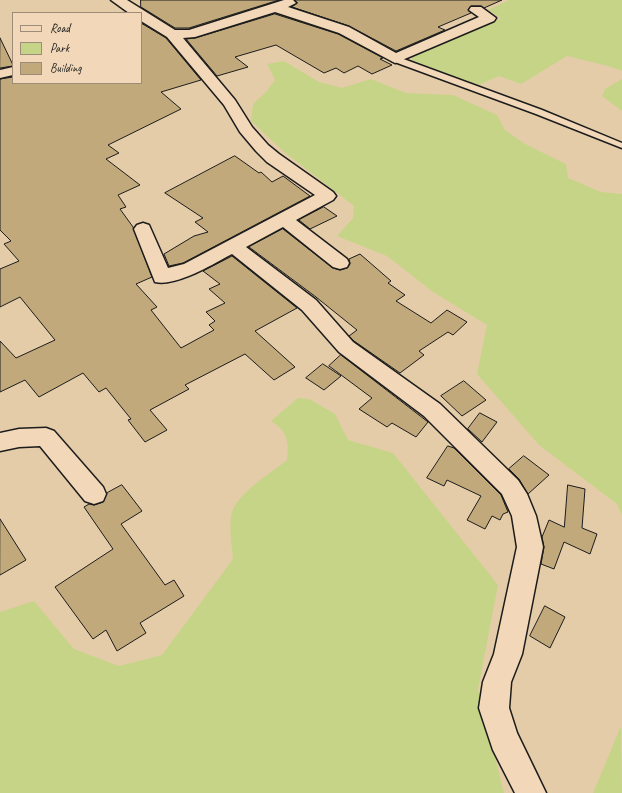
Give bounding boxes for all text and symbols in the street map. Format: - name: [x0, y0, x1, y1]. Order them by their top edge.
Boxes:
- legend: [12, 12, 142, 84]
- text: Road: [50, 20, 70, 36]
- text: Park: [50, 40, 69, 56]
- text: Building: [50, 60, 82, 76]

